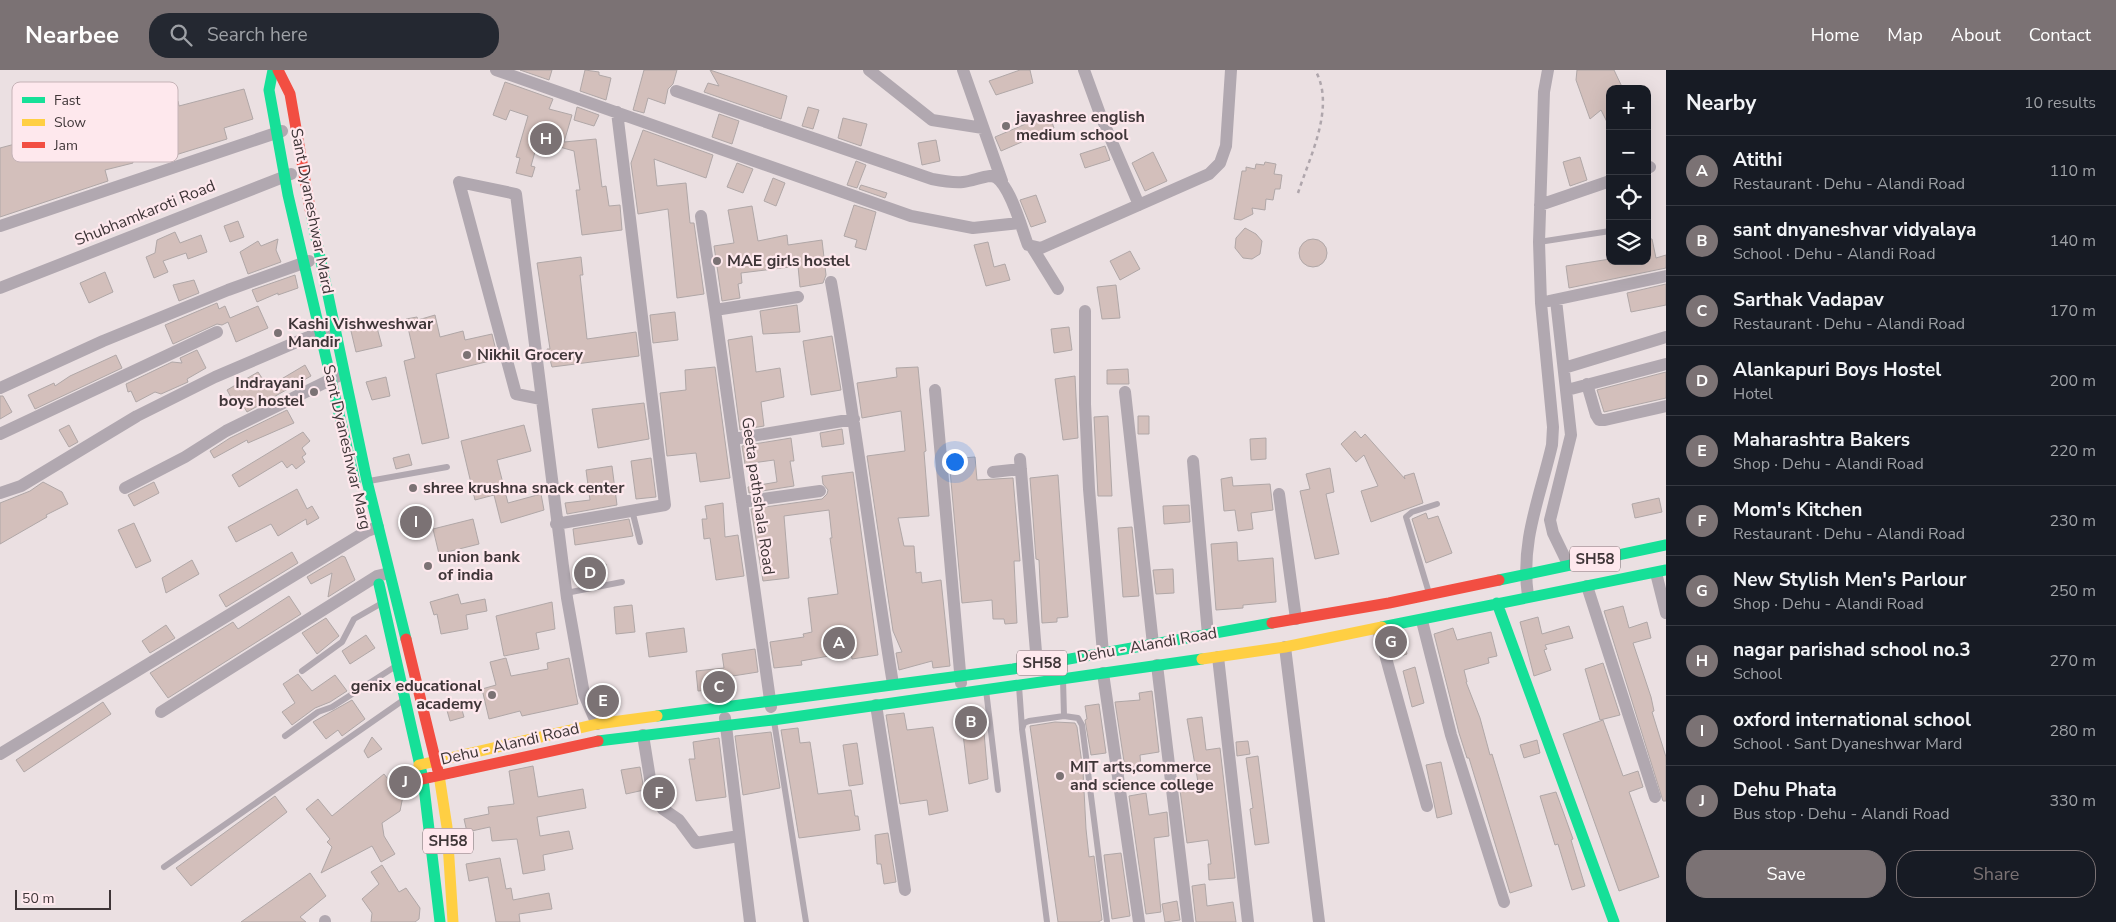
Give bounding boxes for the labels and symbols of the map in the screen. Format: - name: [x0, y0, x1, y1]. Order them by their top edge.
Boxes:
- legend: [12, 82, 178, 162]
- text: Fast: [54, 91, 80, 110]
- place label: jayashree english medium school: [1015, 106, 1145, 146]
- text: Slow: [54, 113, 86, 132]
- pin: H: [530, 120, 562, 158]
- marker: jayashree english medium school: [1000, 120, 1012, 132]
- street label: Sant Dyaneshwar Mard: [285, 126, 339, 296]
- text: Jam: [53, 136, 78, 155]
- street label: Shubhamkaroti Road: [71, 175, 219, 251]
- place label: MAE girls hostel: [727, 250, 850, 272]
- marker: MAE girls hostel: [711, 255, 723, 267]
- place label: Kashi Vishweshwar Mandir: [288, 313, 434, 353]
- marker: Kashi Vishweshwar Mandir: [272, 327, 284, 339]
- place label: Nikhil Grocery: [477, 344, 583, 366]
- marker: Nikhil Grocery: [461, 349, 473, 361]
- street label: Sant Dyaneshwar Marg: [317, 362, 377, 532]
- place label: Indrayani boys hostel: [219, 372, 304, 412]
- marker: Indrayani boys hostel: [308, 386, 320, 398]
- street label: Geeta pathshala Road: [736, 416, 780, 576]
- your location: [942, 449, 968, 475]
- place label: shree krushna snack center: [423, 477, 625, 499]
- marker: shree krushna snack center: [407, 482, 419, 494]
- pin: I: [400, 503, 432, 541]
- place label: union bank of india: [438, 546, 520, 586]
- road number: SH58: [1570, 546, 1620, 572]
- pin: D: [574, 554, 606, 592]
- marker: union bank of india: [422, 560, 434, 572]
- street label: Dehu - Alandi Road: [1075, 622, 1219, 668]
- pin: G: [1375, 623, 1407, 661]
- pin: A: [823, 624, 855, 662]
- road number: SH58: [1017, 650, 1067, 676]
- pin: C: [703, 668, 735, 706]
- place label: genix educational academy: [351, 675, 483, 715]
- pin: E: [587, 682, 619, 720]
- marker: genix educational academy: [486, 689, 498, 701]
- pin: B: [955, 703, 987, 741]
- street label: Dehu - Alandi Road: [438, 717, 582, 771]
- place label: MIT arts,commerce and science college: [1070, 756, 1214, 796]
- pin: J: [389, 763, 421, 801]
- marker: MIT arts,commerce and science college: [1054, 770, 1066, 782]
- pin: F: [643, 774, 675, 812]
- road number: SH58: [423, 828, 473, 854]
- scale bar: [15, 887, 111, 910]

